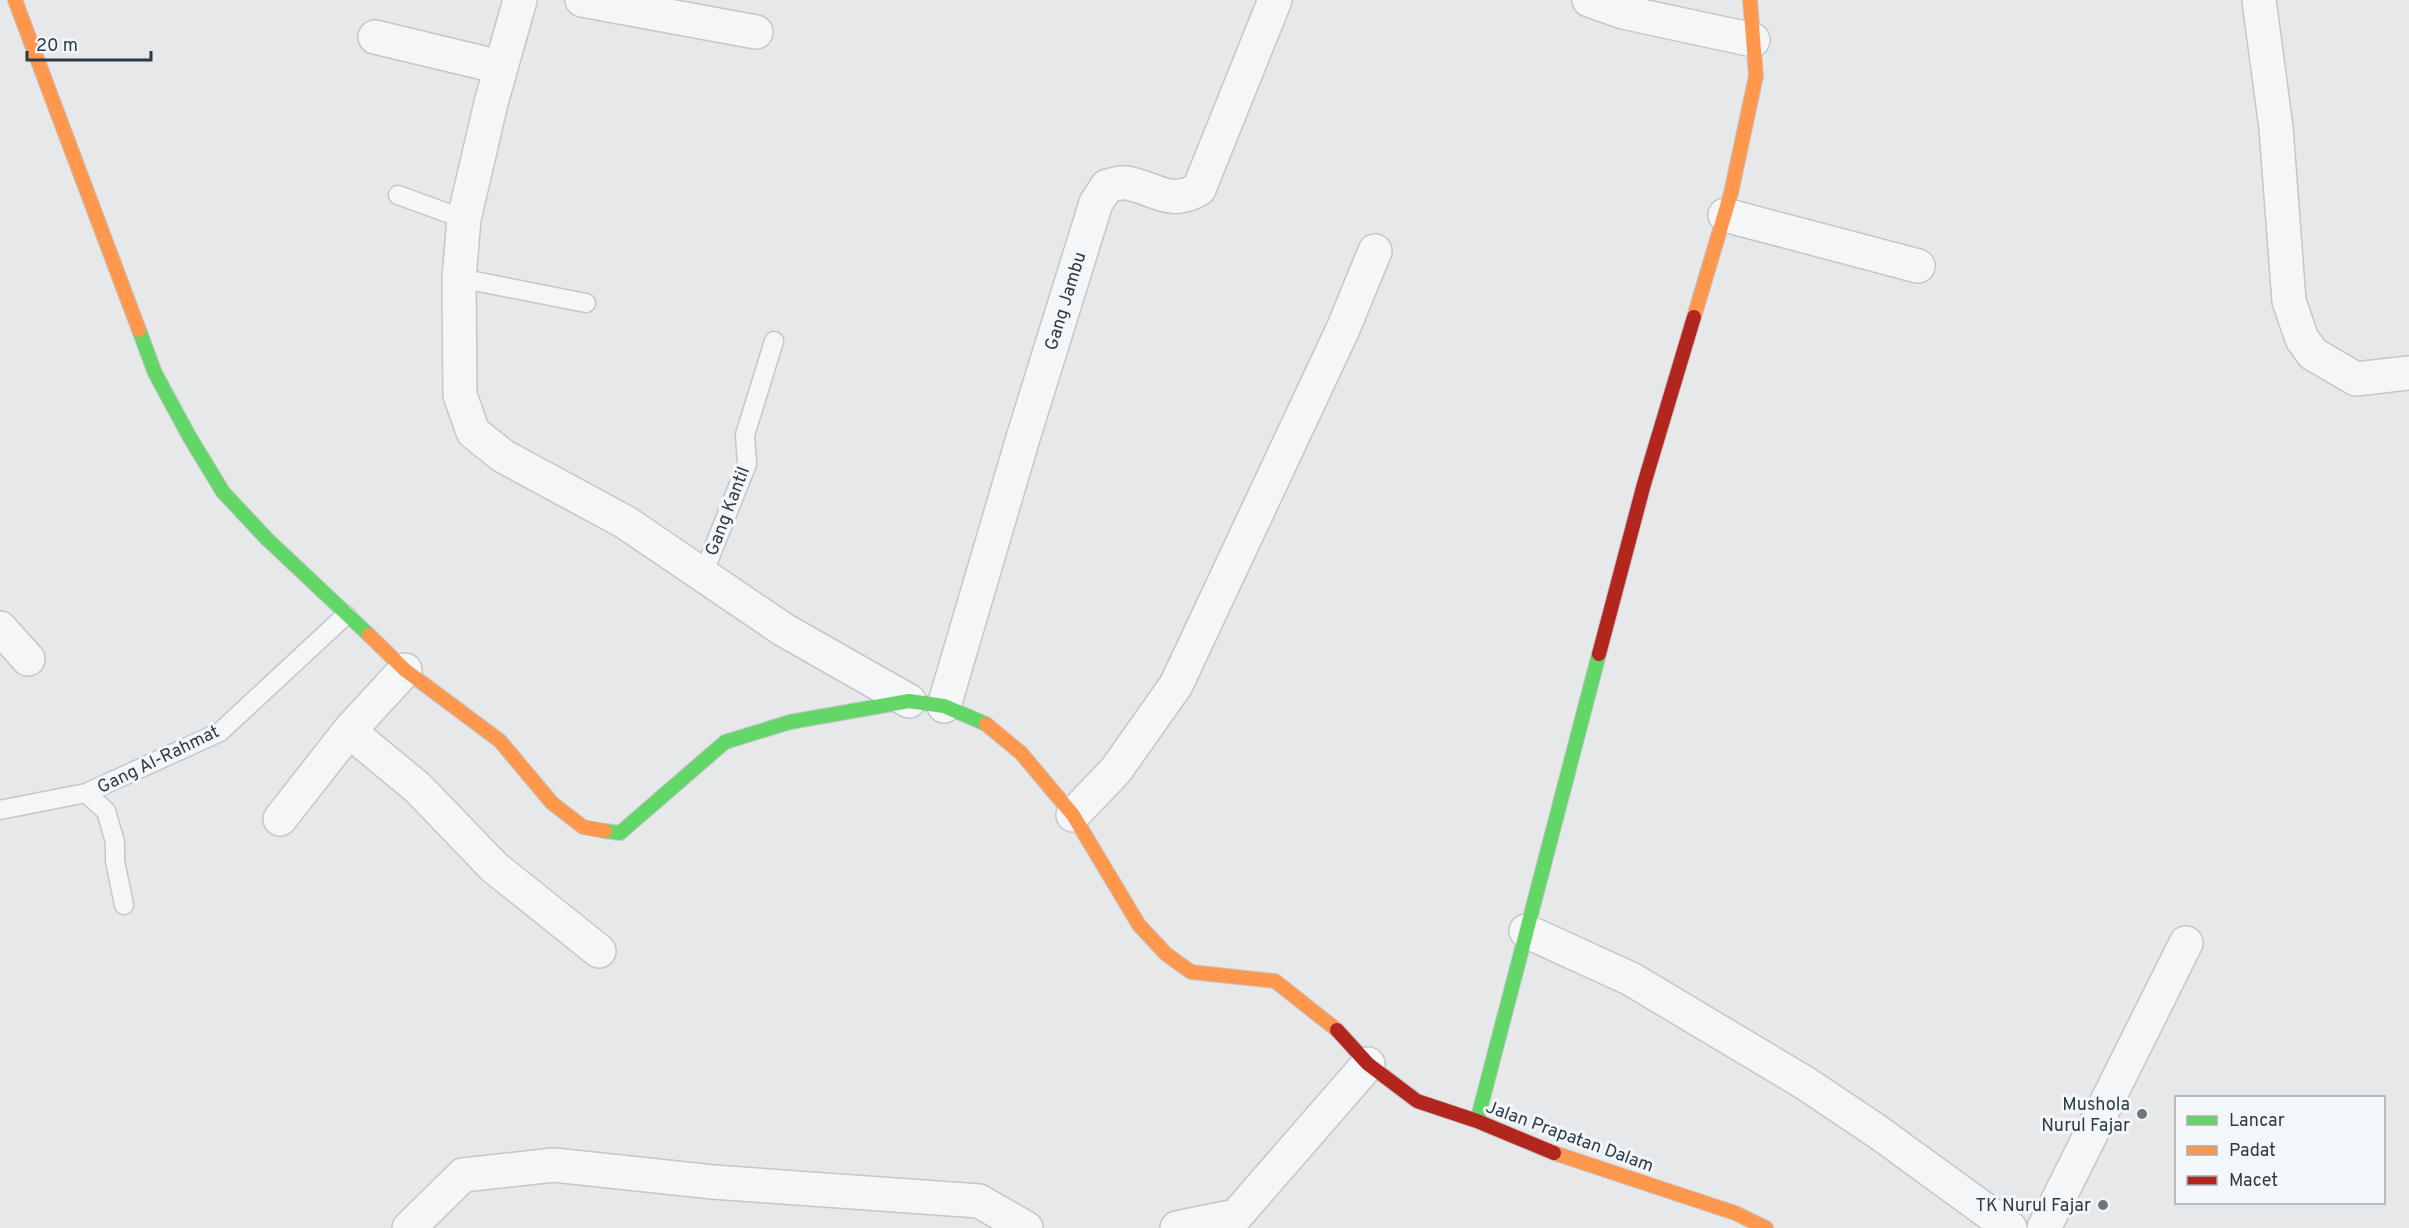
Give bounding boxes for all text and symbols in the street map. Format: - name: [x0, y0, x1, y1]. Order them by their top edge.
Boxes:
- scale bar: [27, 24, 152, 62]
- text: 20 m: [36, 35, 78, 58]
- street label: Gang Jambu: [1041, 249, 1092, 354]
- street label: Gang Kantil: [701, 464, 756, 559]
- street label: Gang Al-Rahmat: [94, 721, 223, 800]
- place label: Mushola Nurul Fajar: [2041, 1094, 2130, 1138]
- street label: Jalan Prapatan Dalam: [1482, 1096, 1657, 1179]
- legend: [2175, 1096, 2385, 1204]
- marker: Mushola Nurul Fajar: [2135, 1107, 2149, 1121]
- text: Lancar: [2229, 1110, 2285, 1133]
- text: Padat: [2229, 1140, 2276, 1163]
- text: Macet: [2229, 1170, 2278, 1193]
- place label: TK Nurul Fajar: [1976, 1195, 2091, 1218]
- marker: TK Nurul Fajar: [2096, 1198, 2110, 1212]

